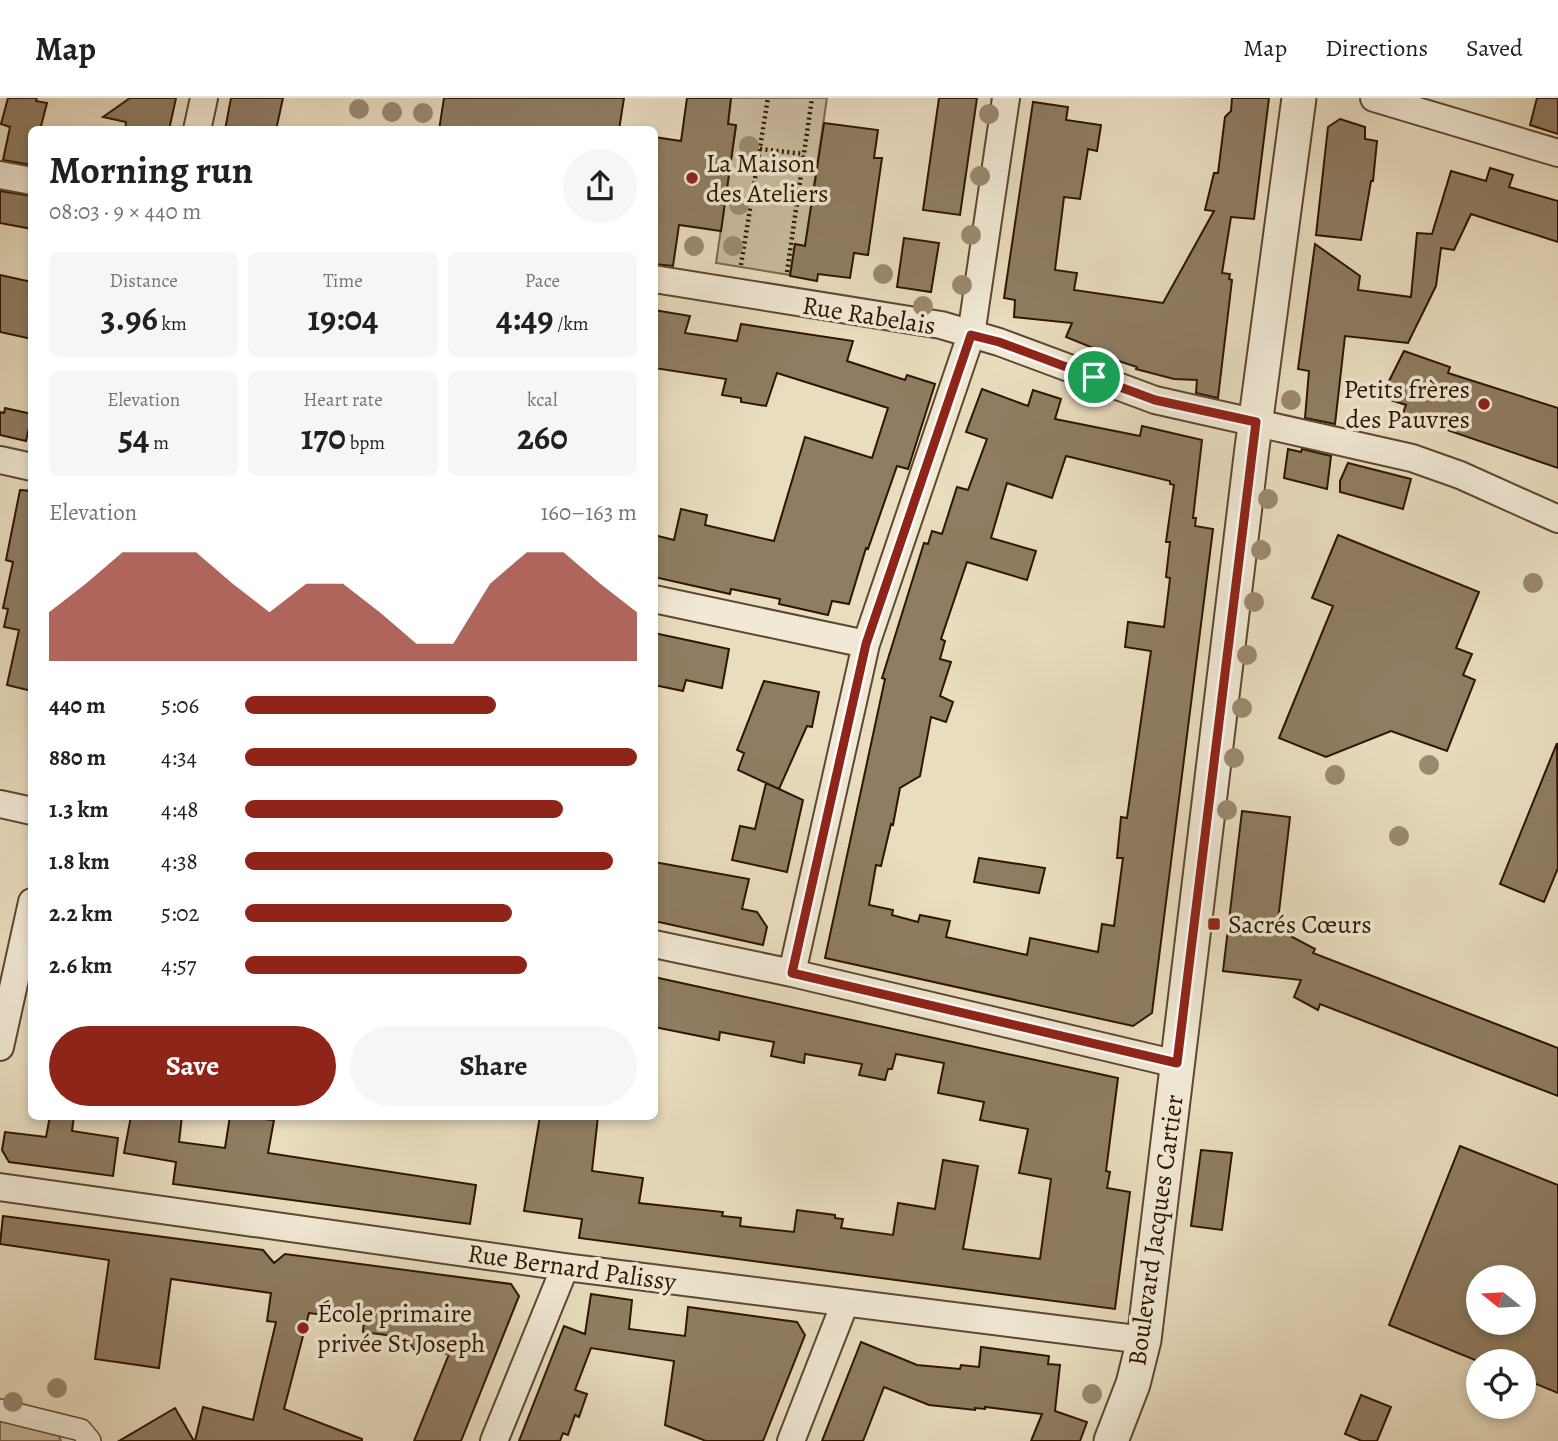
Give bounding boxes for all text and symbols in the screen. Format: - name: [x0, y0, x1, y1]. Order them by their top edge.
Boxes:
- text: Map: [35, 26, 96, 71]
- text: Map: [1243, 32, 1287, 64]
- text: Directions: [1325, 32, 1428, 64]
- text: Saved: [1466, 32, 1523, 64]
- text: Morning run: [49, 144, 253, 196]
- place label: La Maison des Ateliers: [706, 146, 828, 211]
- button: share: [563, 149, 637, 223]
- marker: La Maison des Ateliers: [684, 170, 700, 186]
- text: 08:03 · 9 × 440 m: [49, 196, 201, 227]
- text: Distance: [110, 268, 178, 294]
- text: Time: [323, 268, 363, 294]
- text: Pace: [525, 268, 560, 294]
- street label: Rue Rabelais: [800, 288, 938, 343]
- text: 3.96: [101, 294, 158, 342]
- text: 19:04: [307, 294, 379, 342]
- text: 4:49: [496, 294, 553, 342]
- text: km: [158, 311, 187, 337]
- text: /km: [553, 311, 589, 337]
- pin: [1064, 347, 1124, 407]
- icon: arrive: [1075, 358, 1113, 396]
- place label: Petits frères des Pauvres: [1343, 372, 1470, 437]
- text: Elevation: [107, 387, 180, 413]
- text: Heart rate: [303, 387, 383, 413]
- text: kcal: [527, 387, 558, 413]
- marker: Petits frères des Pauvres: [1476, 396, 1492, 412]
- text: 54: [118, 413, 150, 461]
- text: 170: [301, 413, 346, 461]
- text: 260: [517, 413, 568, 461]
- text: m: [150, 430, 169, 456]
- text: bpm: [346, 430, 385, 456]
- text: Elevation: [49, 497, 137, 528]
- text: 160–163 m: [541, 497, 637, 528]
- text: 440 m: [49, 690, 105, 721]
- text: 5:06: [161, 690, 199, 721]
- text: 880 m: [49, 742, 106, 773]
- text: 4:34: [161, 742, 197, 773]
- text: 1.3 km: [49, 794, 109, 825]
- text: 4:48: [161, 794, 198, 825]
- text: 1.8 km: [49, 846, 110, 877]
- text: 4:38: [161, 846, 198, 877]
- text: 2.2 km: [49, 898, 113, 929]
- text: 5:02: [161, 898, 200, 929]
- place label: Sacrés Cœurs: [1228, 907, 1372, 942]
- marker: Sacrés Cœurs: [1206, 916, 1222, 932]
- text: 2.6 km: [49, 950, 112, 981]
- text: 4:57: [161, 950, 196, 981]
- button: Save: [49, 1026, 336, 1106]
- button: Share: [350, 1026, 637, 1106]
- street label: Boulevard Jacques Cartier: [1119, 1092, 1192, 1368]
- street label: Rue Bernard Palissy: [465, 1236, 679, 1300]
- north arrow: [1466, 1265, 1536, 1335]
- map controls: [1466, 1265, 1536, 1419]
- place label: École primaire privée St Joseph: [317, 1296, 485, 1361]
- marker: École primaire privée St Joseph: [295, 1320, 311, 1336]
- button: locate: [1466, 1349, 1536, 1419]

